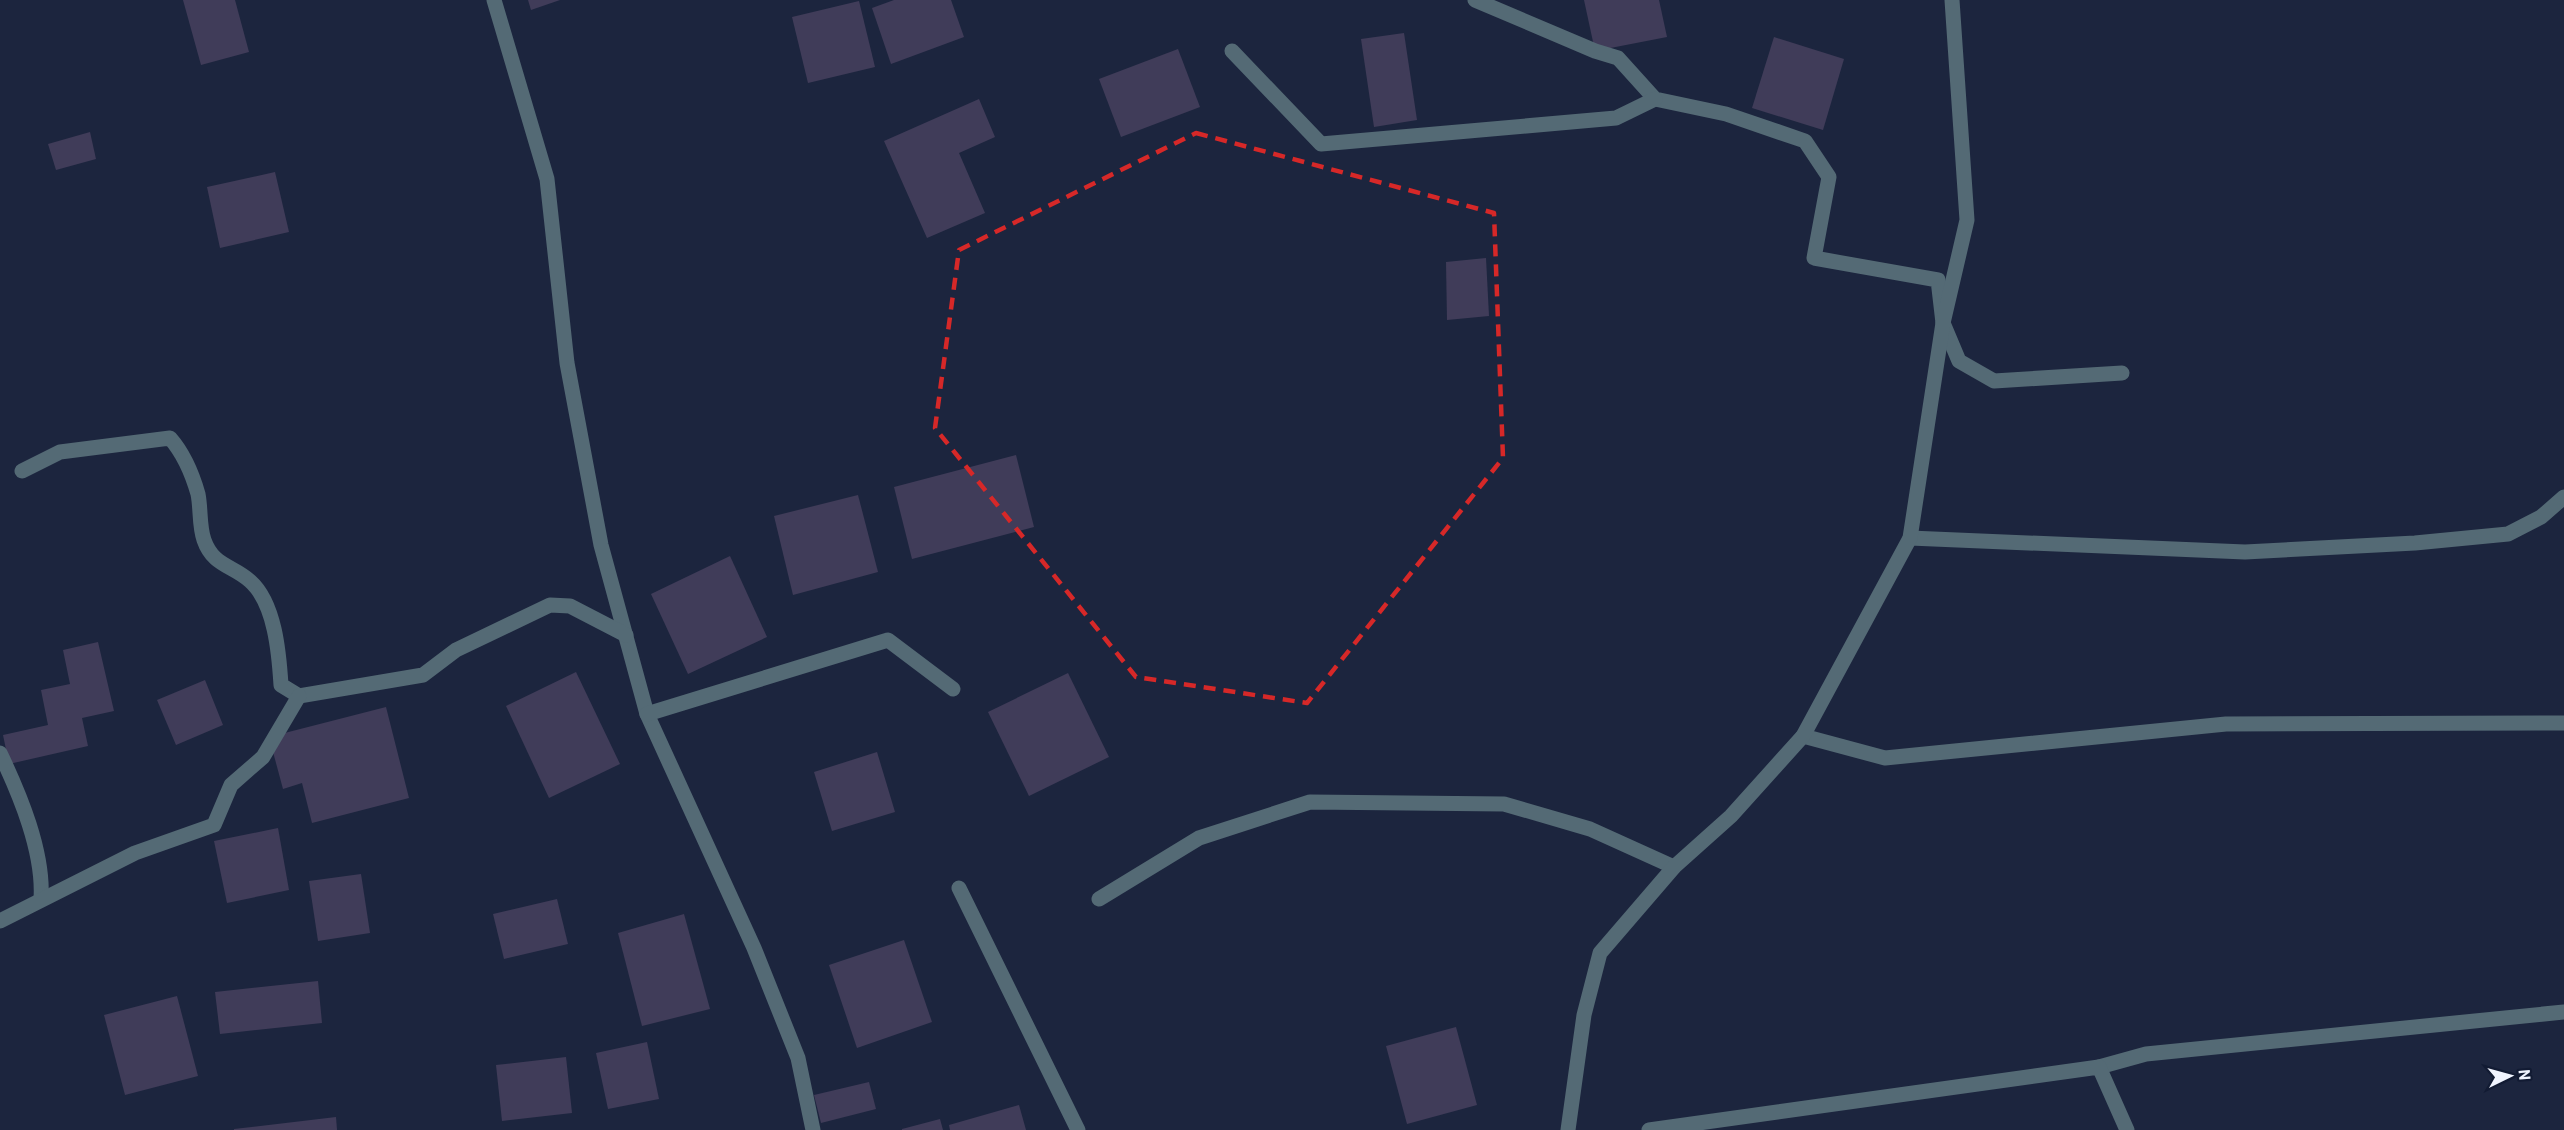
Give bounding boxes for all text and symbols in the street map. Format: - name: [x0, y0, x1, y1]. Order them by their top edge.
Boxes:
- north arrow: [2480, 1046, 2540, 1106]
- text: N: [2516, 1069, 2535, 1081]

